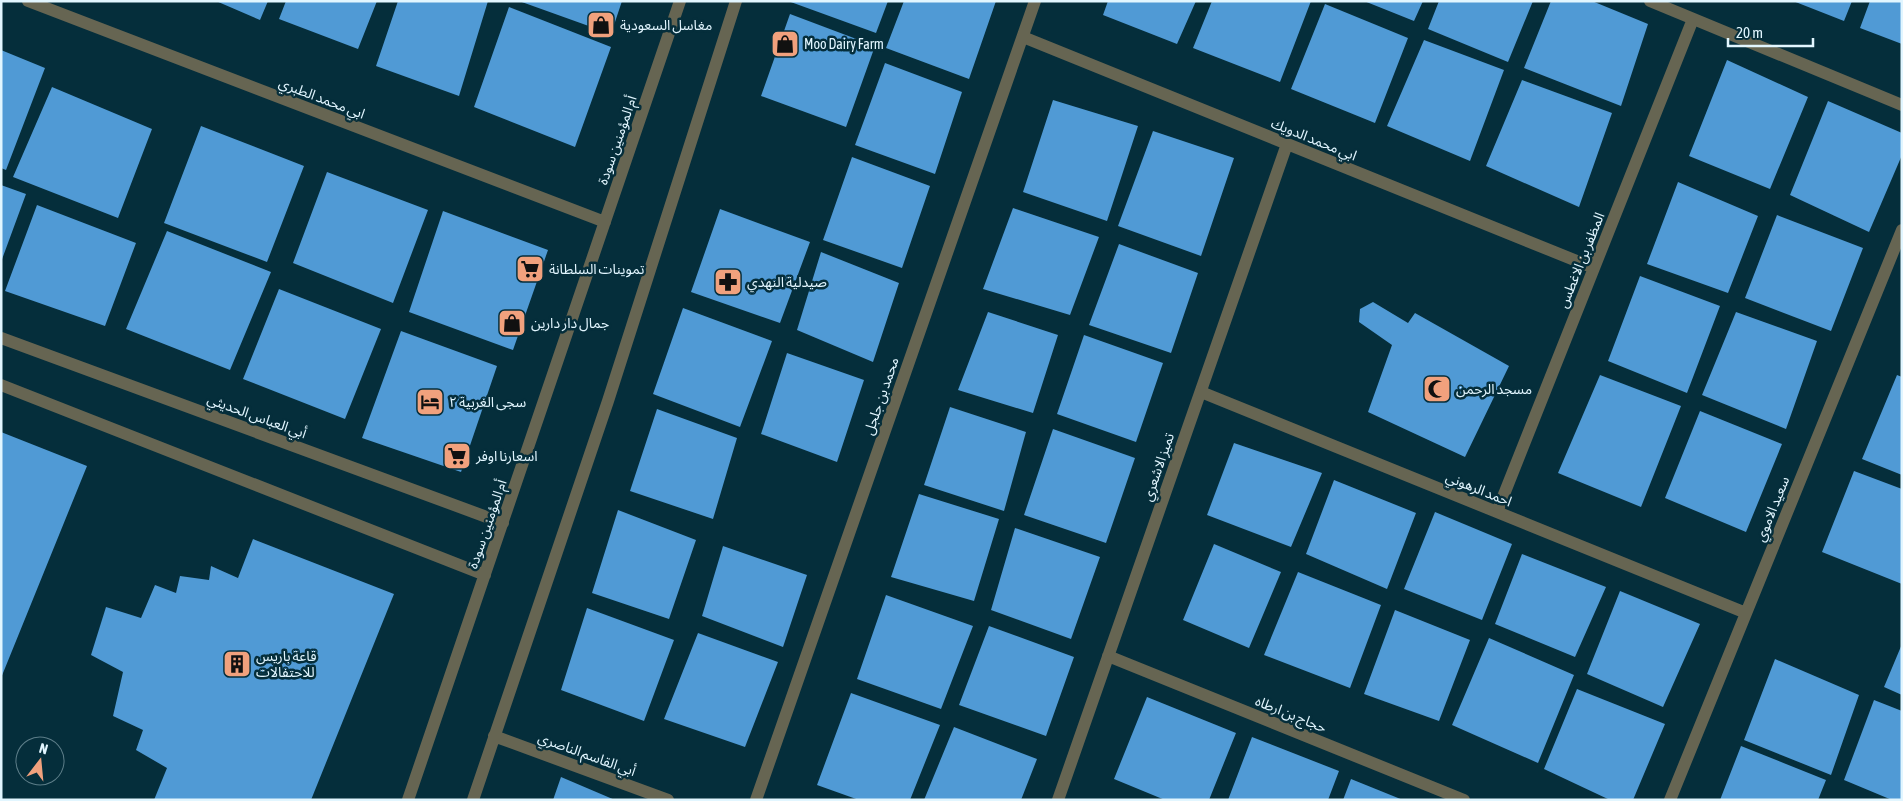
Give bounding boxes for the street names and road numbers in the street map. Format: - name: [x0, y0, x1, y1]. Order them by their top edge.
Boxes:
- street label: ابي محمد الطبري: [276, 74, 367, 125]
- street label: أم المؤمنين سودة: [594, 93, 643, 188]
- street label: ابي محمد الدويك: [1268, 115, 1359, 166]
- street label: المظفر بن الاغطس: [1555, 210, 1608, 310]
- street label: محمد بن جلجل: [860, 355, 903, 437]
- street label: أبي العباس الحديثي: [204, 390, 309, 445]
- street label: تميز الاشعري: [1139, 431, 1180, 504]
- street label: احمد الرهوني: [1442, 469, 1514, 512]
- street label: سعيد الاموي: [1752, 474, 1795, 545]
- street label: أم المؤمنين سودة: [464, 477, 513, 572]
- street label: حجاج بن ارطاه: [1252, 692, 1329, 738]
- street label: أبي القاسم الناصري: [535, 728, 639, 782]

